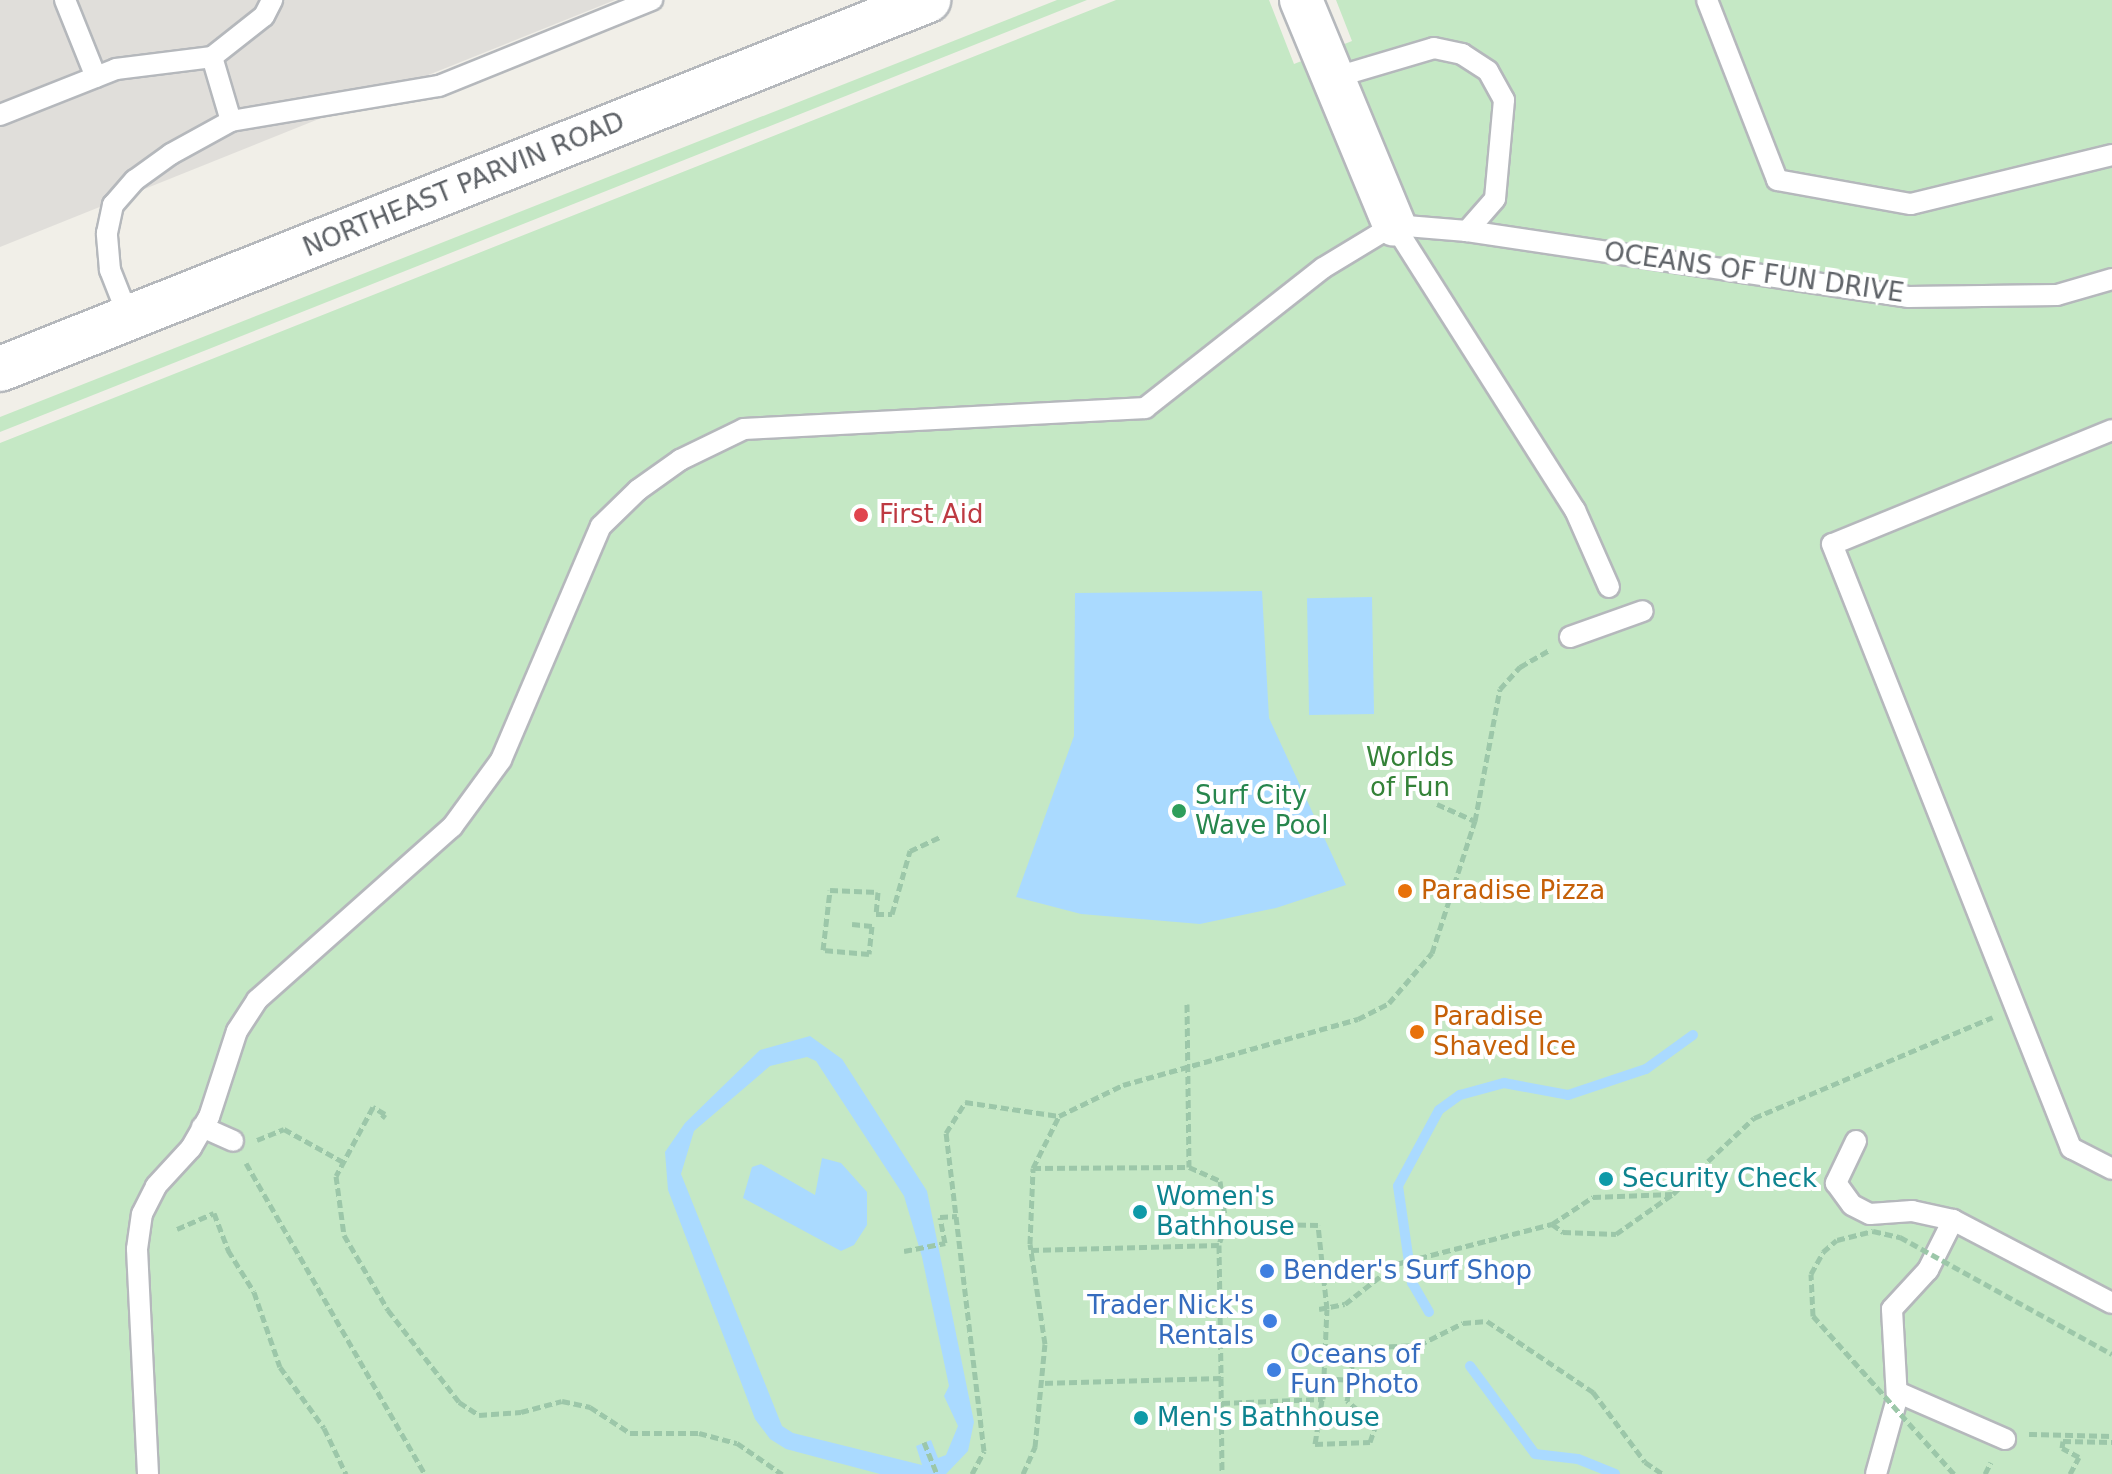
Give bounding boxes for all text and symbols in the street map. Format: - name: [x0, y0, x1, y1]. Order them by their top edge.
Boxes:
- street label: NORTHEAST PARVIN ROAD: [299, 106, 629, 264]
- street label: OCEANS OF FUN DRIVE: [1602, 237, 1906, 309]
- place label: First Aid: [879, 499, 983, 531]
- marker: First Aid: [850, 504, 872, 526]
- park label: Worlds of Fun: [1366, 742, 1454, 804]
- place label: Surf City Wave Pool: [1195, 780, 1328, 842]
- marker: Surf City Wave Pool: [1170, 802, 1188, 820]
- place label: Paradise Pizza: [1421, 875, 1605, 907]
- marker: Paradise Pizza: [1396, 882, 1414, 900]
- place label: Paradise Shaved Ice: [1433, 1001, 1576, 1062]
- marker: Paradise Shaved Ice: [1408, 1023, 1426, 1041]
- place label: Security Check: [1622, 1163, 1817, 1195]
- marker: Security Check: [1597, 1170, 1615, 1188]
- place label: Women's Bathhouse: [1156, 1181, 1295, 1242]
- marker: Women's Bathhouse: [1131, 1203, 1149, 1221]
- place label: Bender's Surf Shop: [1283, 1255, 1532, 1287]
- marker: Bender's Surf Shop: [1258, 1262, 1276, 1280]
- place label: Trader Nick's Rentals: [1087, 1290, 1254, 1352]
- marker: Trader Nick's Rentals: [1261, 1312, 1279, 1330]
- place label: Oceans of Fun Photo: [1290, 1339, 1420, 1400]
- marker: Oceans of Fun Photo: [1265, 1361, 1283, 1379]
- place label: Men's Bathhouse: [1157, 1402, 1380, 1434]
- marker: Men's Bathhouse: [1132, 1409, 1150, 1427]

